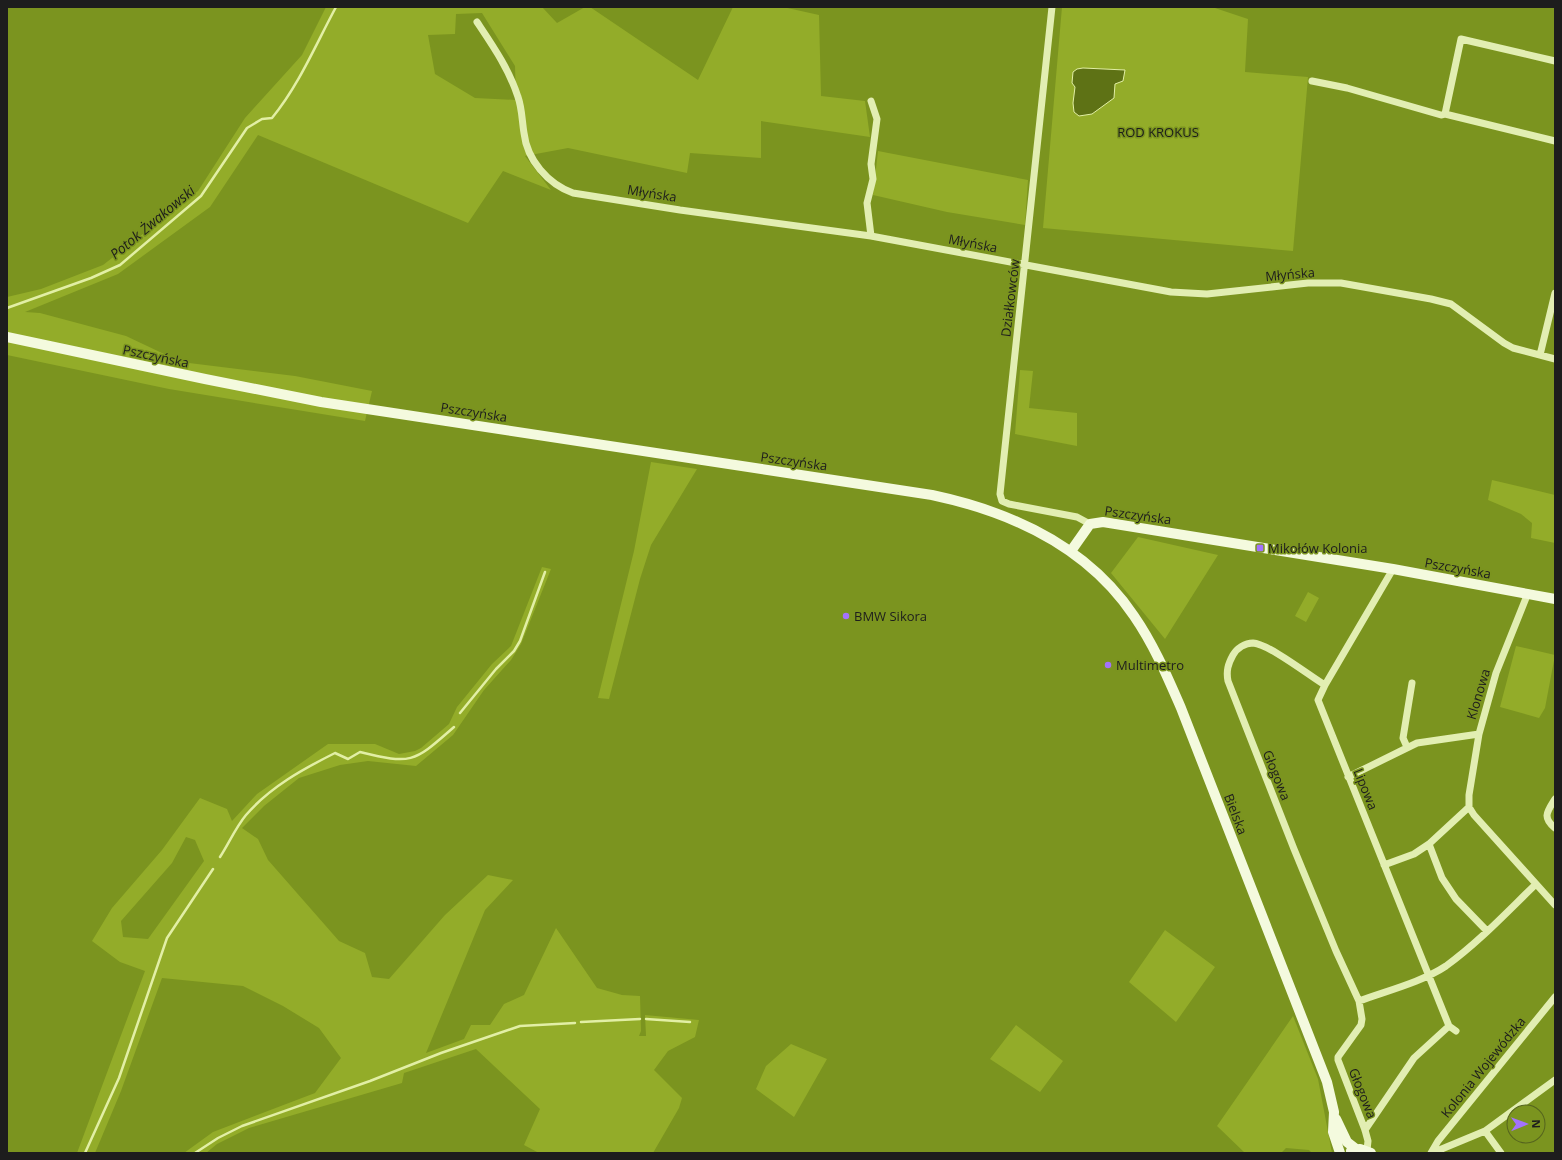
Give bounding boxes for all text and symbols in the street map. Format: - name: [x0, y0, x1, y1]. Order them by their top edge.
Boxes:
- park label: ROD KROKUS: [1117, 123, 1199, 141]
- street label: Młyńska: [626, 180, 678, 206]
- water label: Potok Żwakowski: [106, 181, 199, 263]
- street label: Młyńska: [947, 229, 999, 257]
- street label: Działkowców: [996, 258, 1024, 338]
- street label: Młyńska: [1264, 263, 1316, 285]
- street label: Pszczyńska: [121, 340, 191, 372]
- street label: Pszczyńska: [439, 398, 509, 426]
- street label: Pszczyńska: [759, 447, 829, 475]
- street label: Pszczyńska: [1103, 501, 1173, 529]
- place label: Mikołów Kolonia: [1268, 539, 1368, 557]
- marker: Mikołów Kolonia: [1255, 543, 1265, 553]
- street label: Pszczyńska: [1423, 553, 1493, 583]
- place label: BMW Sikora: [854, 607, 927, 625]
- marker: BMW Sikora: [841, 611, 851, 621]
- place label: Multimetro: [1116, 656, 1184, 674]
- marker: Multimetro: [1103, 660, 1113, 670]
- street label: Klonowa: [1462, 666, 1494, 722]
- street label: Głogowa: [1259, 747, 1295, 803]
- street label: Lipowa: [1350, 766, 1382, 812]
- street label: Bielska: [1220, 791, 1252, 837]
- street label: Kolonia Wojewódzka: [1437, 1013, 1529, 1121]
- street label: Głogowa: [1345, 1065, 1381, 1121]
- north arrow: [1506, 1104, 1546, 1144]
- text: N: [1529, 1119, 1544, 1128]

